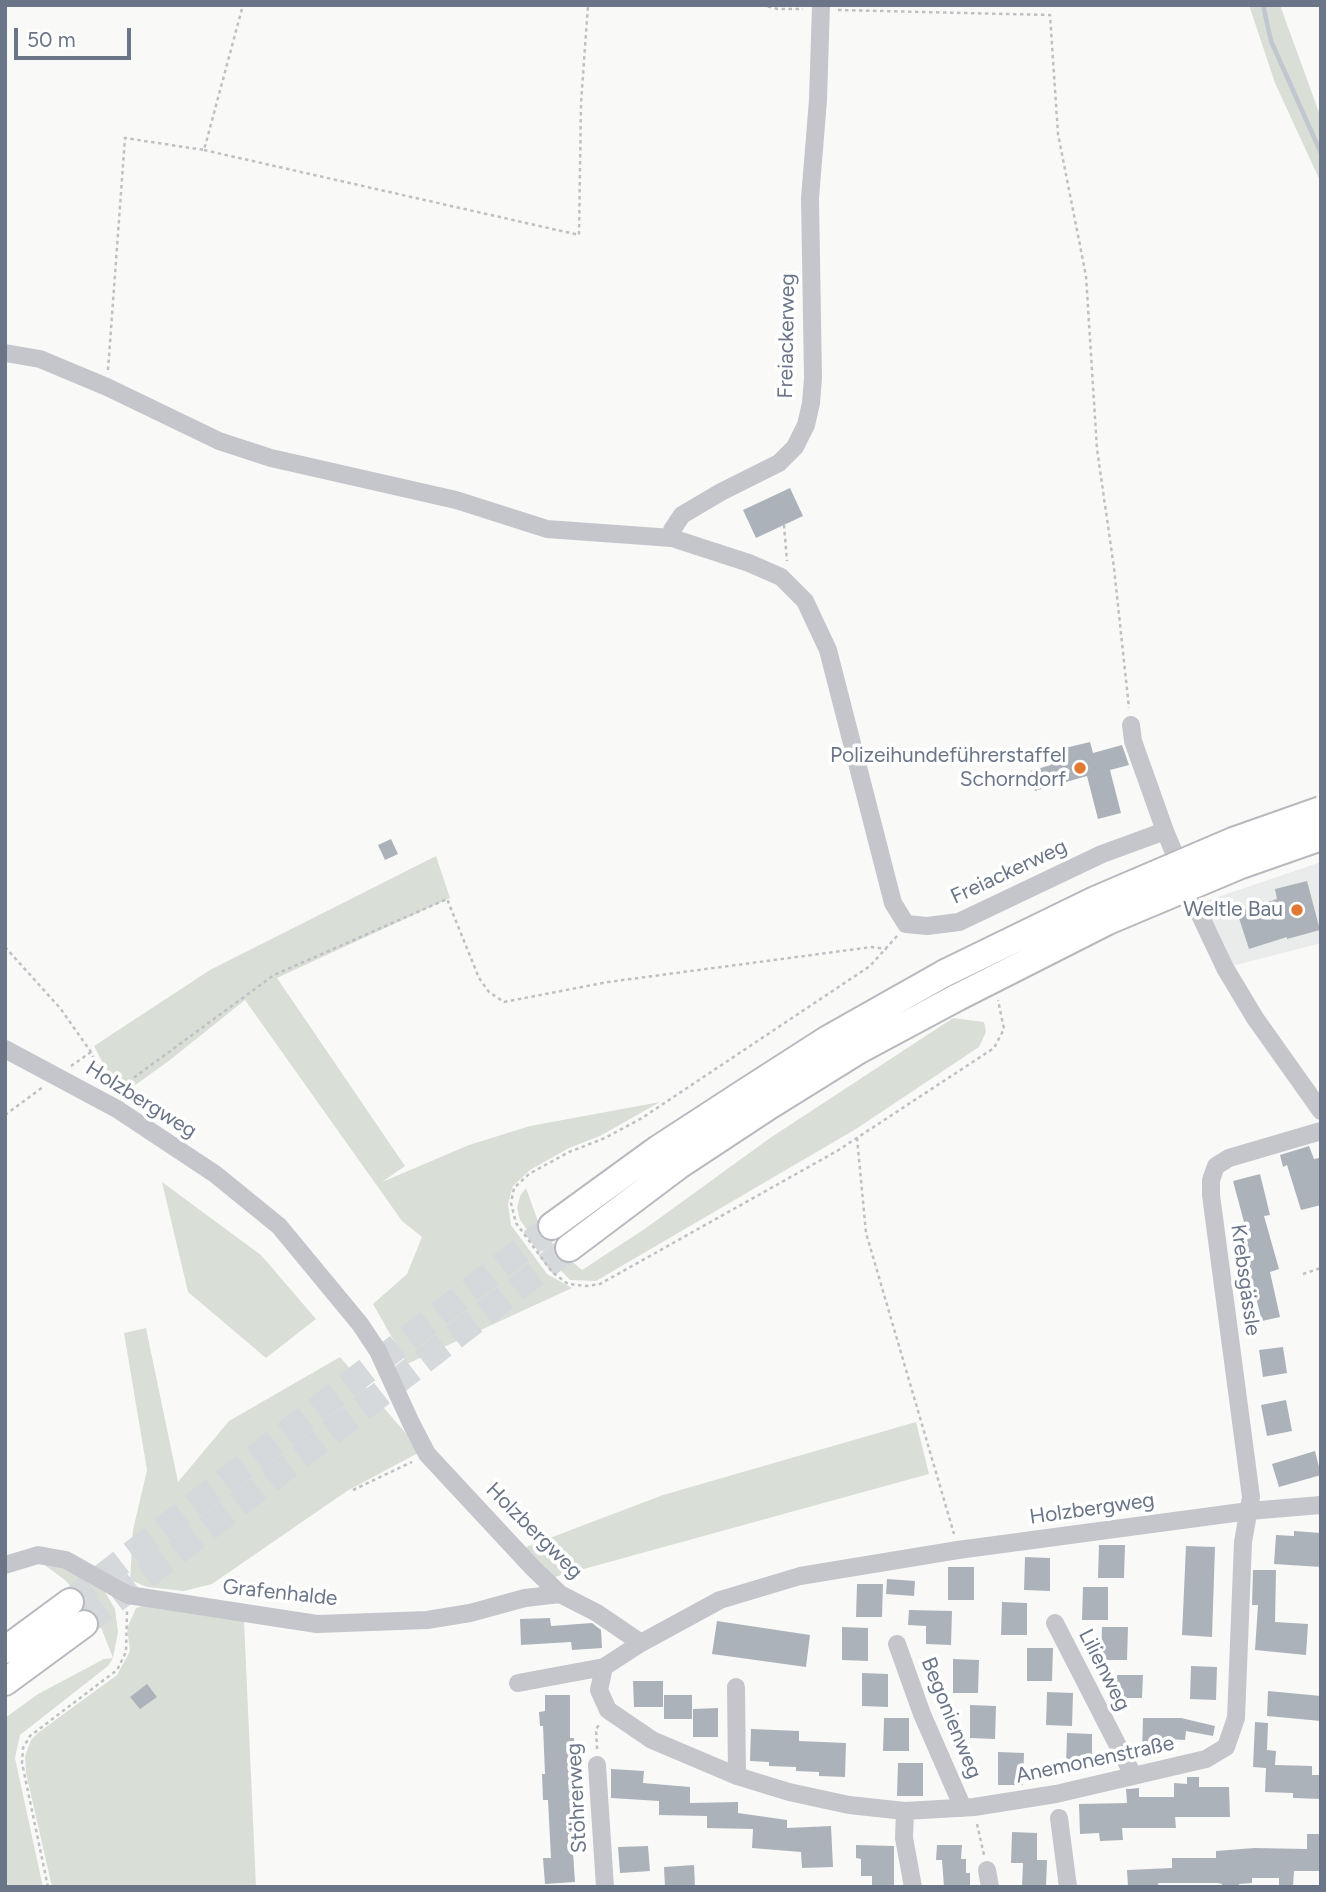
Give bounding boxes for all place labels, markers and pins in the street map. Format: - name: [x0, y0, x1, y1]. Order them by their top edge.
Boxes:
- place label: Polizeihundeführerstaffel Schorndorf: [830, 743, 1066, 793]
- marker: Polizeihundeführerstaffel Schorndorf: [1072, 760, 1088, 776]
- place label: Weltle Bau: [1183, 897, 1283, 923]
- marker: Weltle Bau: [1289, 902, 1305, 918]

